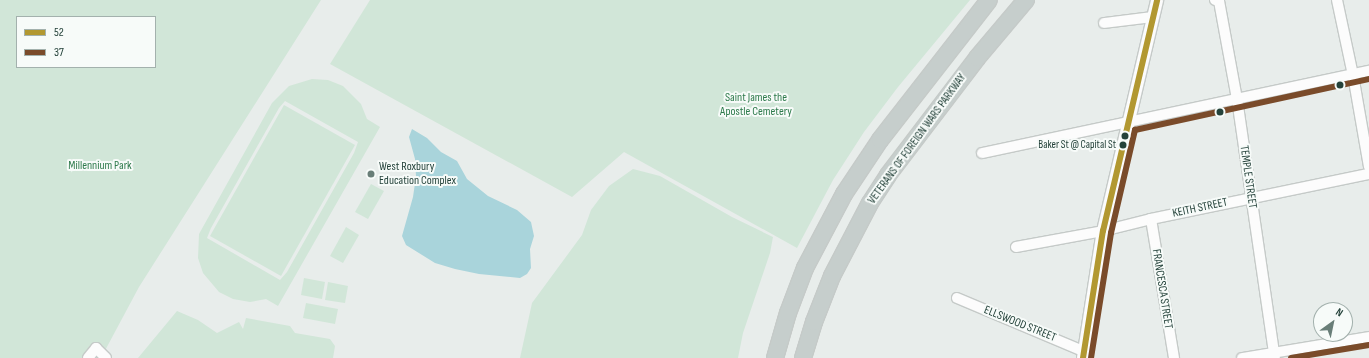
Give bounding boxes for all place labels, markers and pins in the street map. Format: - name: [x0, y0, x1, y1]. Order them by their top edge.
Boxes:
- unlabelled marker: [1335, 80, 1345, 90]
- unlabelled marker: [1215, 107, 1225, 117]
- unlabelled marker: [1120, 131, 1130, 141]
- place label: Baker St @ Capital St: [1038, 138, 1116, 152]
- marker: Baker St @ Capital St: [1118, 140, 1128, 150]
- place label: West Roxbury Education Complex: [379, 160, 456, 188]
- marker: West Roxbury Education Complex: [366, 169, 376, 179]

